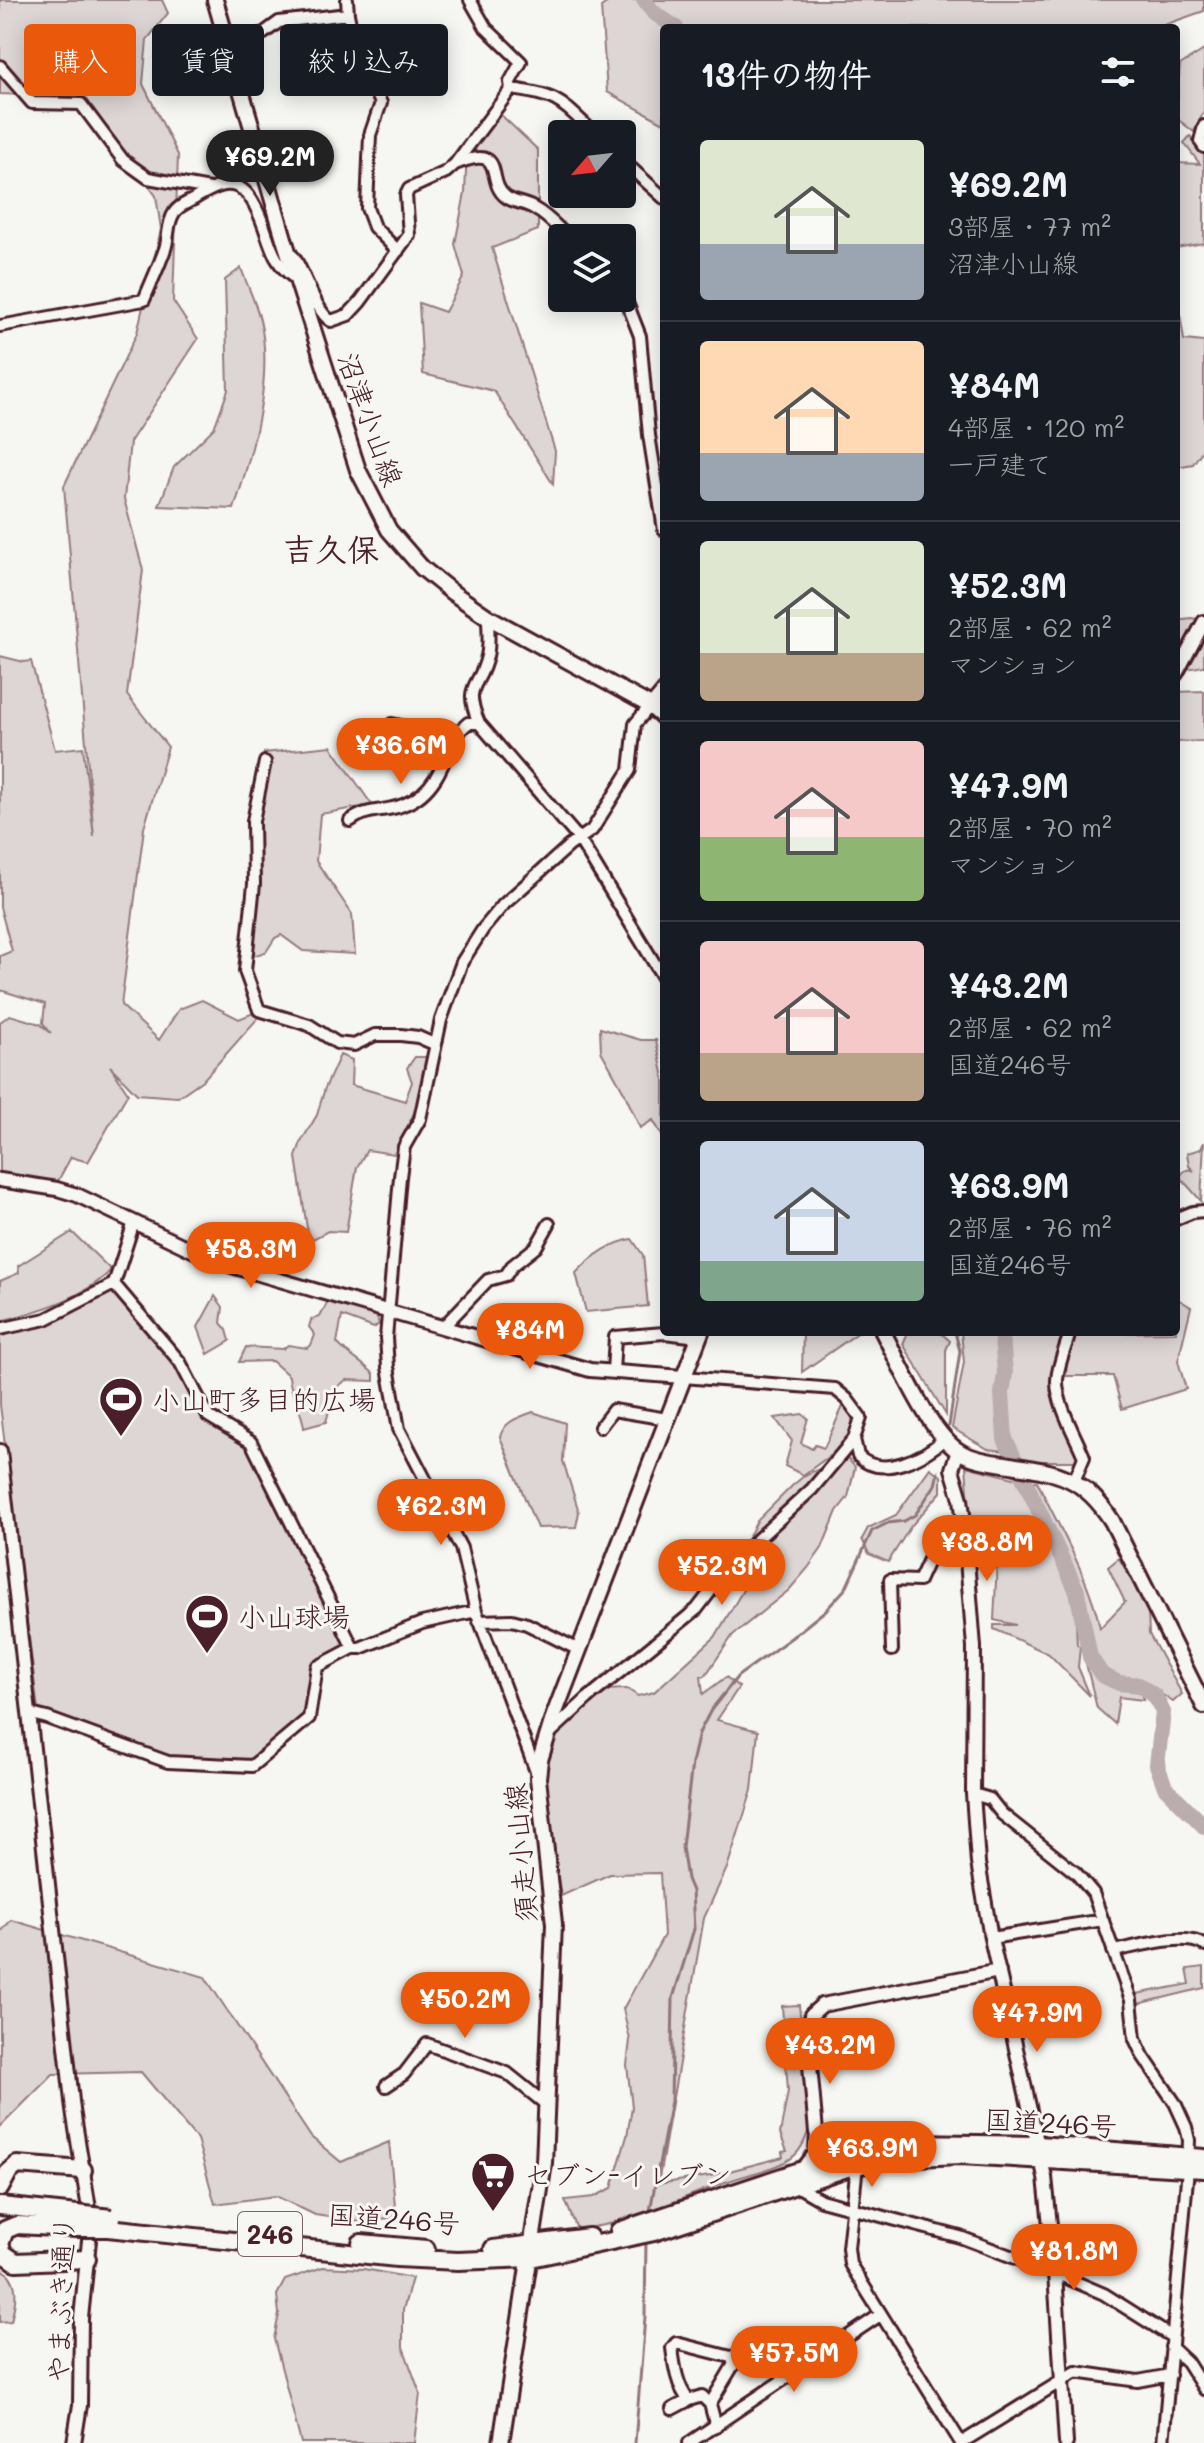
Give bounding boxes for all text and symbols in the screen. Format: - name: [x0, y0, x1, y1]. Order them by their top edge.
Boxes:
- chip: 購入: [24, 24, 136, 96]
- chip: 賃貸: [152, 24, 264, 96]
- chip: 絞り込み: [280, 24, 448, 96]
- icon: filters: [1096, 50, 1140, 94]
- text: 13件の物件: [700, 51, 871, 96]
- north arrow: [548, 120, 636, 208]
- map controls: [548, 120, 636, 312]
- pin: ¥69.2M: [205, 130, 335, 198]
- text: ¥69.2M: [224, 139, 316, 173]
- text: ¥69.2M: [948, 161, 1068, 206]
- icon: home: [764, 172, 860, 268]
- text: 3部屋 · 77 m²: [948, 209, 1111, 243]
- button: layers: [548, 224, 636, 312]
- text: 沼津小山線: [948, 246, 1078, 280]
- street label: 沼津小山線: [330, 347, 412, 491]
- text: ¥84M: [948, 362, 1040, 407]
- icon: home: [764, 373, 860, 469]
- text: 4部屋 · 120 m²: [948, 410, 1124, 444]
- text: 一戸建て: [948, 447, 1052, 481]
- district label: 吉久保: [283, 527, 379, 569]
- text: ¥52.3M: [948, 562, 1068, 607]
- icon: home: [764, 573, 860, 669]
- text: 2部屋 · 62 m²: [948, 610, 1112, 644]
- text: マンション: [948, 647, 1077, 681]
- pin: ¥36.6M: [336, 718, 466, 786]
- text: ¥36.6M: [354, 727, 448, 761]
- text: ¥47.9M: [948, 762, 1069, 807]
- icon: home: [764, 773, 860, 869]
- text: 2部屋 · 70 m²: [948, 810, 1112, 844]
- text: マンション: [948, 847, 1077, 881]
- text: ¥43.2M: [948, 962, 1069, 1007]
- icon: home: [764, 973, 860, 1069]
- text: 2部屋 · 62 m²: [948, 1010, 1112, 1044]
- text: 国道246号: [948, 1047, 1071, 1081]
- text: ¥63.9M: [948, 1162, 1070, 1207]
- icon: home: [764, 1173, 860, 1269]
- text: 2部屋 · 76 m²: [948, 1210, 1112, 1244]
- pin: ¥58.3M: [186, 1222, 316, 1290]
- text: ¥58.3M: [205, 1231, 297, 1265]
- text: 国道246号: [948, 1247, 1071, 1281]
- pin: ¥84M: [483, 1303, 577, 1371]
- text: ¥84M: [495, 1312, 565, 1346]
- sports icon: 小山町多目的広場: [97, 1375, 145, 1438]
- place label: 小山町多目的広場: [152, 1381, 376, 1417]
- pin: ¥62.3M: [376, 1479, 506, 1547]
- text: ¥62.3M: [395, 1488, 487, 1522]
- pin: ¥38.8M: [922, 1515, 1052, 1583]
- text: ¥38.8M: [940, 1524, 1034, 1558]
- pin: ¥52.3M: [657, 1539, 787, 1607]
- text: ¥52.3M: [676, 1548, 768, 1582]
- sports icon: 小山球場: [183, 1592, 231, 1655]
- place label: 小山球場: [238, 1598, 350, 1634]
- street label: 須走小山線: [496, 1782, 544, 1924]
- pin: ¥50.2M: [400, 1972, 530, 2040]
- text: ¥50.2M: [419, 1981, 511, 2015]
- pin: ¥47.9M: [972, 1986, 1102, 2054]
- text: ¥47.9M: [991, 1995, 1083, 2029]
- pin: ¥43.2M: [765, 2018, 895, 2086]
- text: ¥43.2M: [784, 2027, 876, 2061]
- street label: 国道246号: [984, 2101, 1118, 2143]
- pin: ¥63.9M: [807, 2121, 937, 2189]
- text: ¥63.9M: [825, 2130, 919, 2164]
- supermarket icon: セブン-イレブン: [469, 2150, 517, 2213]
- place label: セブン-イレブン: [524, 2156, 732, 2192]
- street label: 国道246号: [326, 2195, 462, 2241]
- road number: 246: [238, 2212, 302, 2256]
- street label: やまぶき通り: [39, 2214, 81, 2384]
- pin: ¥81.8M: [1009, 2224, 1139, 2292]
- text: ¥81.8M: [1029, 2233, 1119, 2267]
- pin: ¥57.5M: [729, 2326, 859, 2394]
- text: ¥57.5M: [749, 2335, 839, 2369]

